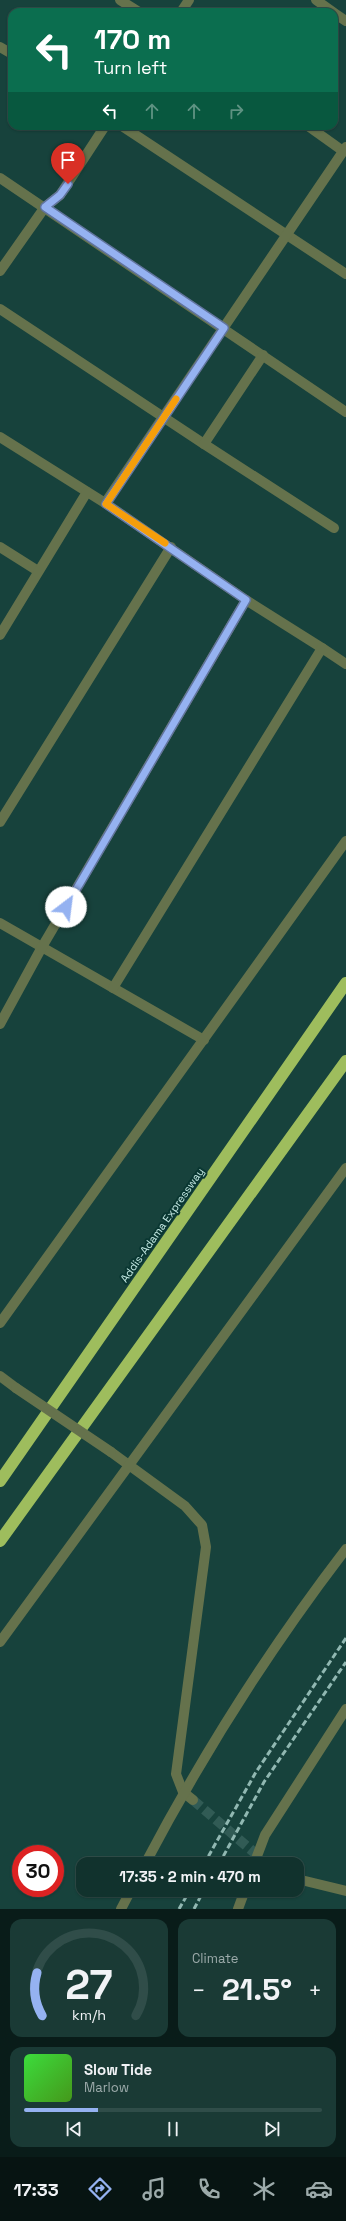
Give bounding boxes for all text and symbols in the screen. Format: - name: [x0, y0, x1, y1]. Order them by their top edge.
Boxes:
- text: 170 m: [94, 21, 171, 57]
- icon: left: [28, 24, 80, 76]
- text: Turn left: [94, 56, 167, 79]
- icon: left: [99, 100, 121, 122]
- icon: ahead: [141, 100, 163, 122]
- icon: ahead: [183, 100, 205, 122]
- icon: right: [225, 100, 247, 122]
- pin: [51, 143, 85, 184]
- icon: arrive: [57, 149, 79, 171]
- position arrow: [45, 886, 87, 928]
- street label: Addis-Adama Expressway: [117, 1165, 207, 1285]
- speed limit sign: 30: [12, 1845, 64, 1897]
- text: 17:35 · 2 min · 470 m: [119, 1867, 261, 1886]
- text: Climate: [192, 1950, 238, 1967]
- text: 27: [65, 1958, 113, 2011]
- text: 21.5°: [222, 1970, 292, 2009]
- text: −: [192, 1976, 206, 2004]
- text: +: [308, 1976, 322, 2004]
- text: km/h: [72, 2006, 106, 2024]
- text: Slow Tide: [84, 2060, 152, 2079]
- text: Marlow: [84, 2079, 129, 2096]
- icon: previous: [63, 2118, 85, 2140]
- icon: pause: [162, 2118, 184, 2140]
- icon: next: [261, 2118, 283, 2140]
- icon: directions: [86, 2175, 114, 2203]
- icon: music: [140, 2175, 168, 2203]
- icon: phone: [195, 2175, 223, 2203]
- icon: climate: [250, 2175, 278, 2203]
- icon: car: [305, 2175, 333, 2203]
- text: 17:33: [13, 2178, 59, 2201]

